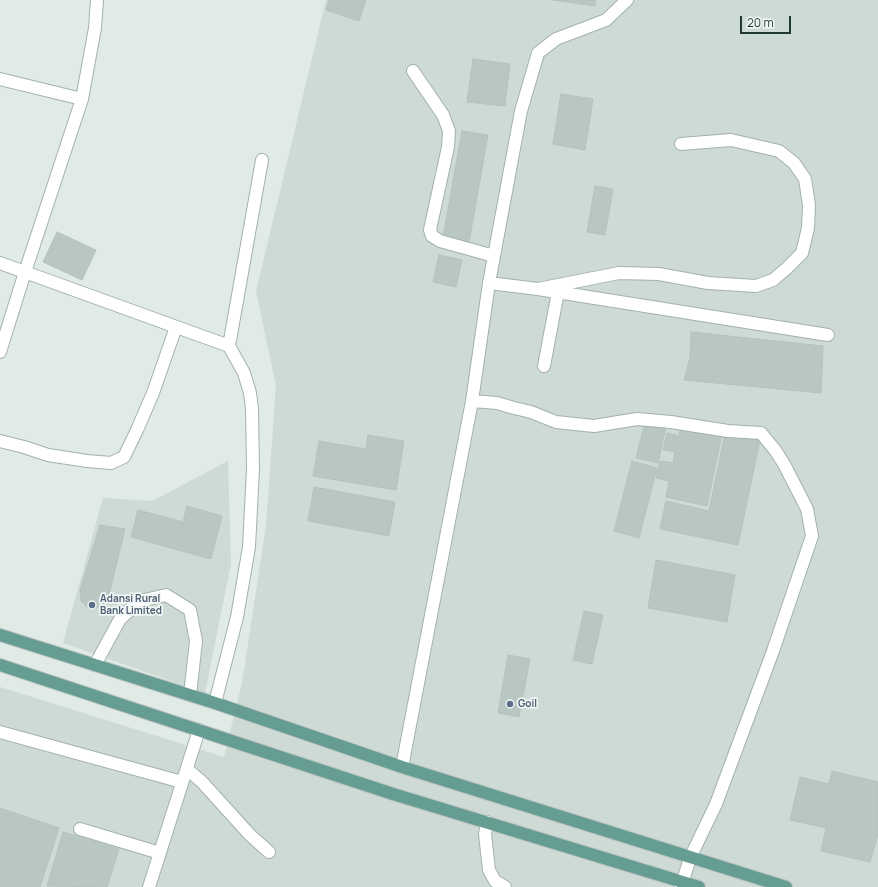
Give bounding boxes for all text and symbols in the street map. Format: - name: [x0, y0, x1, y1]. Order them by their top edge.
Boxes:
- scale bar: [742, 8, 793, 34]
- text: 20 m: [747, 14, 774, 31]
- place label: Adansi Rural Bank Limited: [100, 593, 162, 616]
- marker: Adansi Rural Bank Limited: [87, 600, 97, 610]
- place label: Goil: [518, 698, 537, 710]
- marker: Goil: [505, 699, 515, 709]

